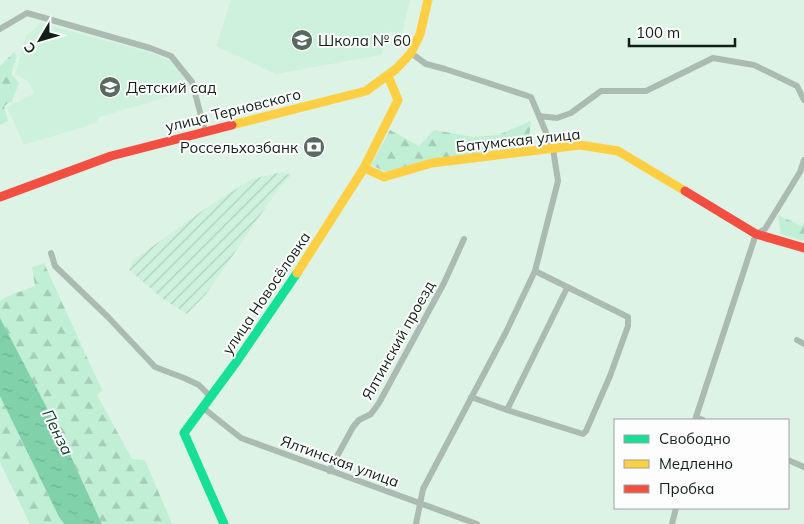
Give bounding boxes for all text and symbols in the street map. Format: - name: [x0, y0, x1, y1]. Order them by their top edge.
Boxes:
- north arrow: [15, 15, 65, 65]
- scale bar: [629, 15, 735, 47]
- text: 100 m: [636, 23, 680, 42]
- school or university icon: Школа № 60: [290, 28, 314, 52]
- place label: Школа № 60: [318, 31, 411, 50]
- text: С: [20, 39, 40, 57]
- school or university icon: Детский сад: [98, 75, 122, 99]
- place label: Детский сад: [126, 78, 216, 97]
- street label: улица Терновского: [163, 84, 303, 136]
- street label: Батумская улица: [455, 124, 581, 156]
- bank icon: Россельхозбанк: [302, 135, 326, 159]
- place label: Россельхозбанк: [180, 138, 299, 157]
- street label: улица Новосёловка: [218, 228, 314, 358]
- street label: Ялтинский проезд: [357, 277, 439, 403]
- water label: Пенза: [38, 406, 78, 458]
- legend: [614, 419, 789, 509]
- text: Свободно: [659, 429, 731, 448]
- street label: Ялтинская улица: [278, 431, 402, 491]
- text: Медленно: [659, 454, 733, 473]
- text: Пробка: [659, 479, 714, 498]

